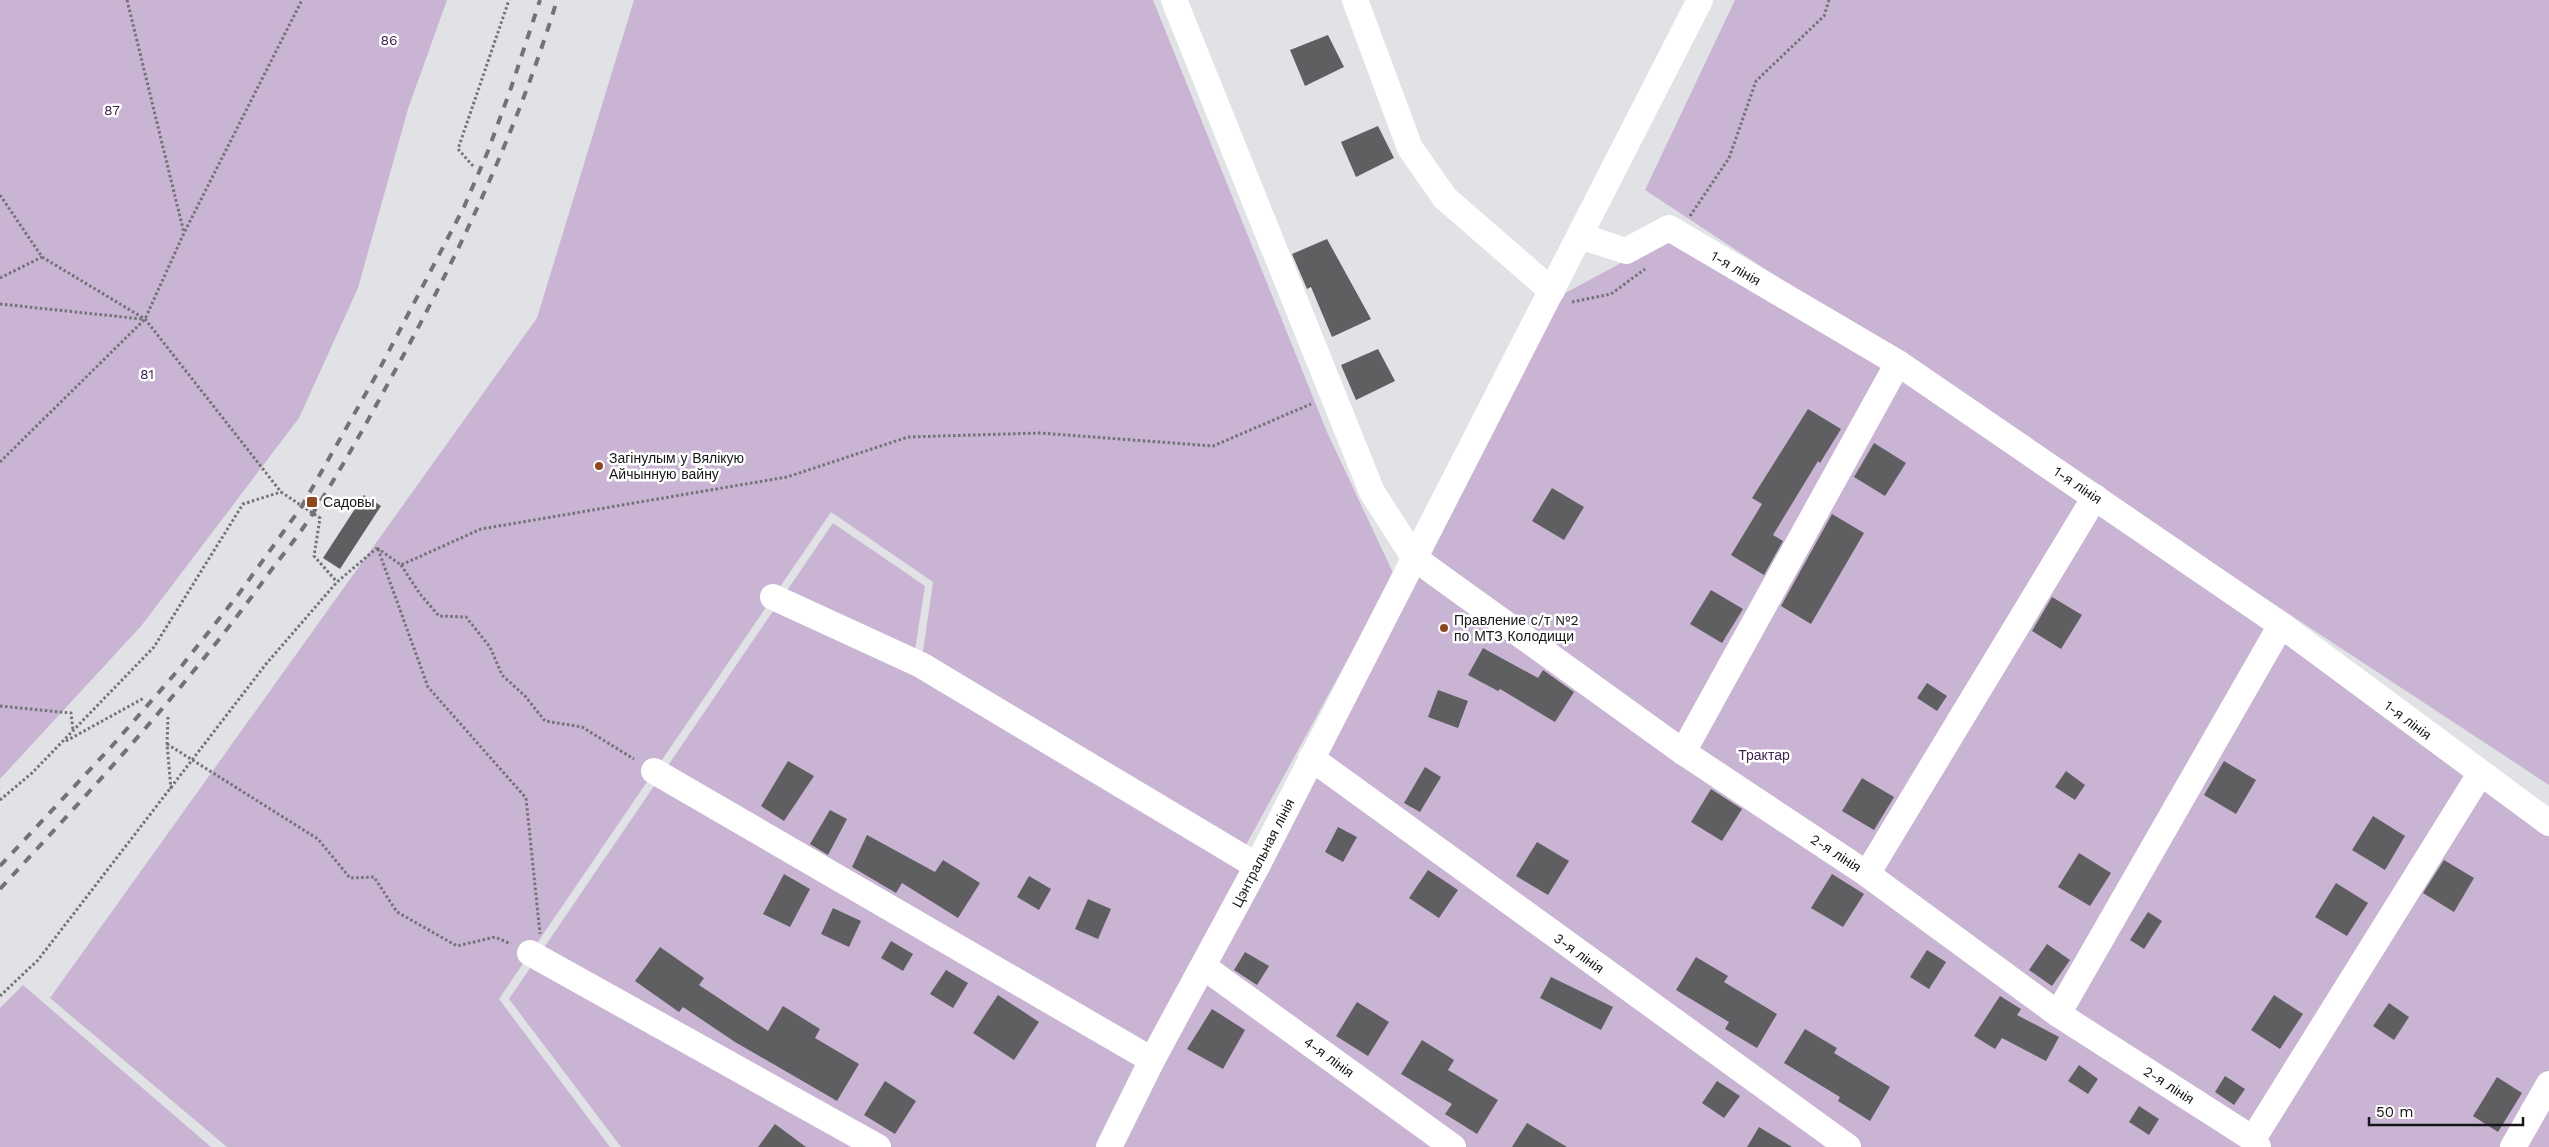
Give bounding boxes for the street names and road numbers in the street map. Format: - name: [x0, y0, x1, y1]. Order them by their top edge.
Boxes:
- street label: 1-я лінія: [1708, 247, 1764, 289]
- street label: 1-я лінія: [2051, 463, 2105, 507]
- street label: 1-я лінія: [2381, 697, 2435, 743]
- street label: Цэнтральная лінія: [1229, 796, 1297, 910]
- street label: 2-я лінія: [1808, 831, 1864, 875]
- street label: 3-я лінія: [1551, 930, 1607, 976]
- street label: 4-я лінія: [1301, 1034, 1357, 1080]
- street label: 2-я лінія: [2141, 1063, 2197, 1107]

